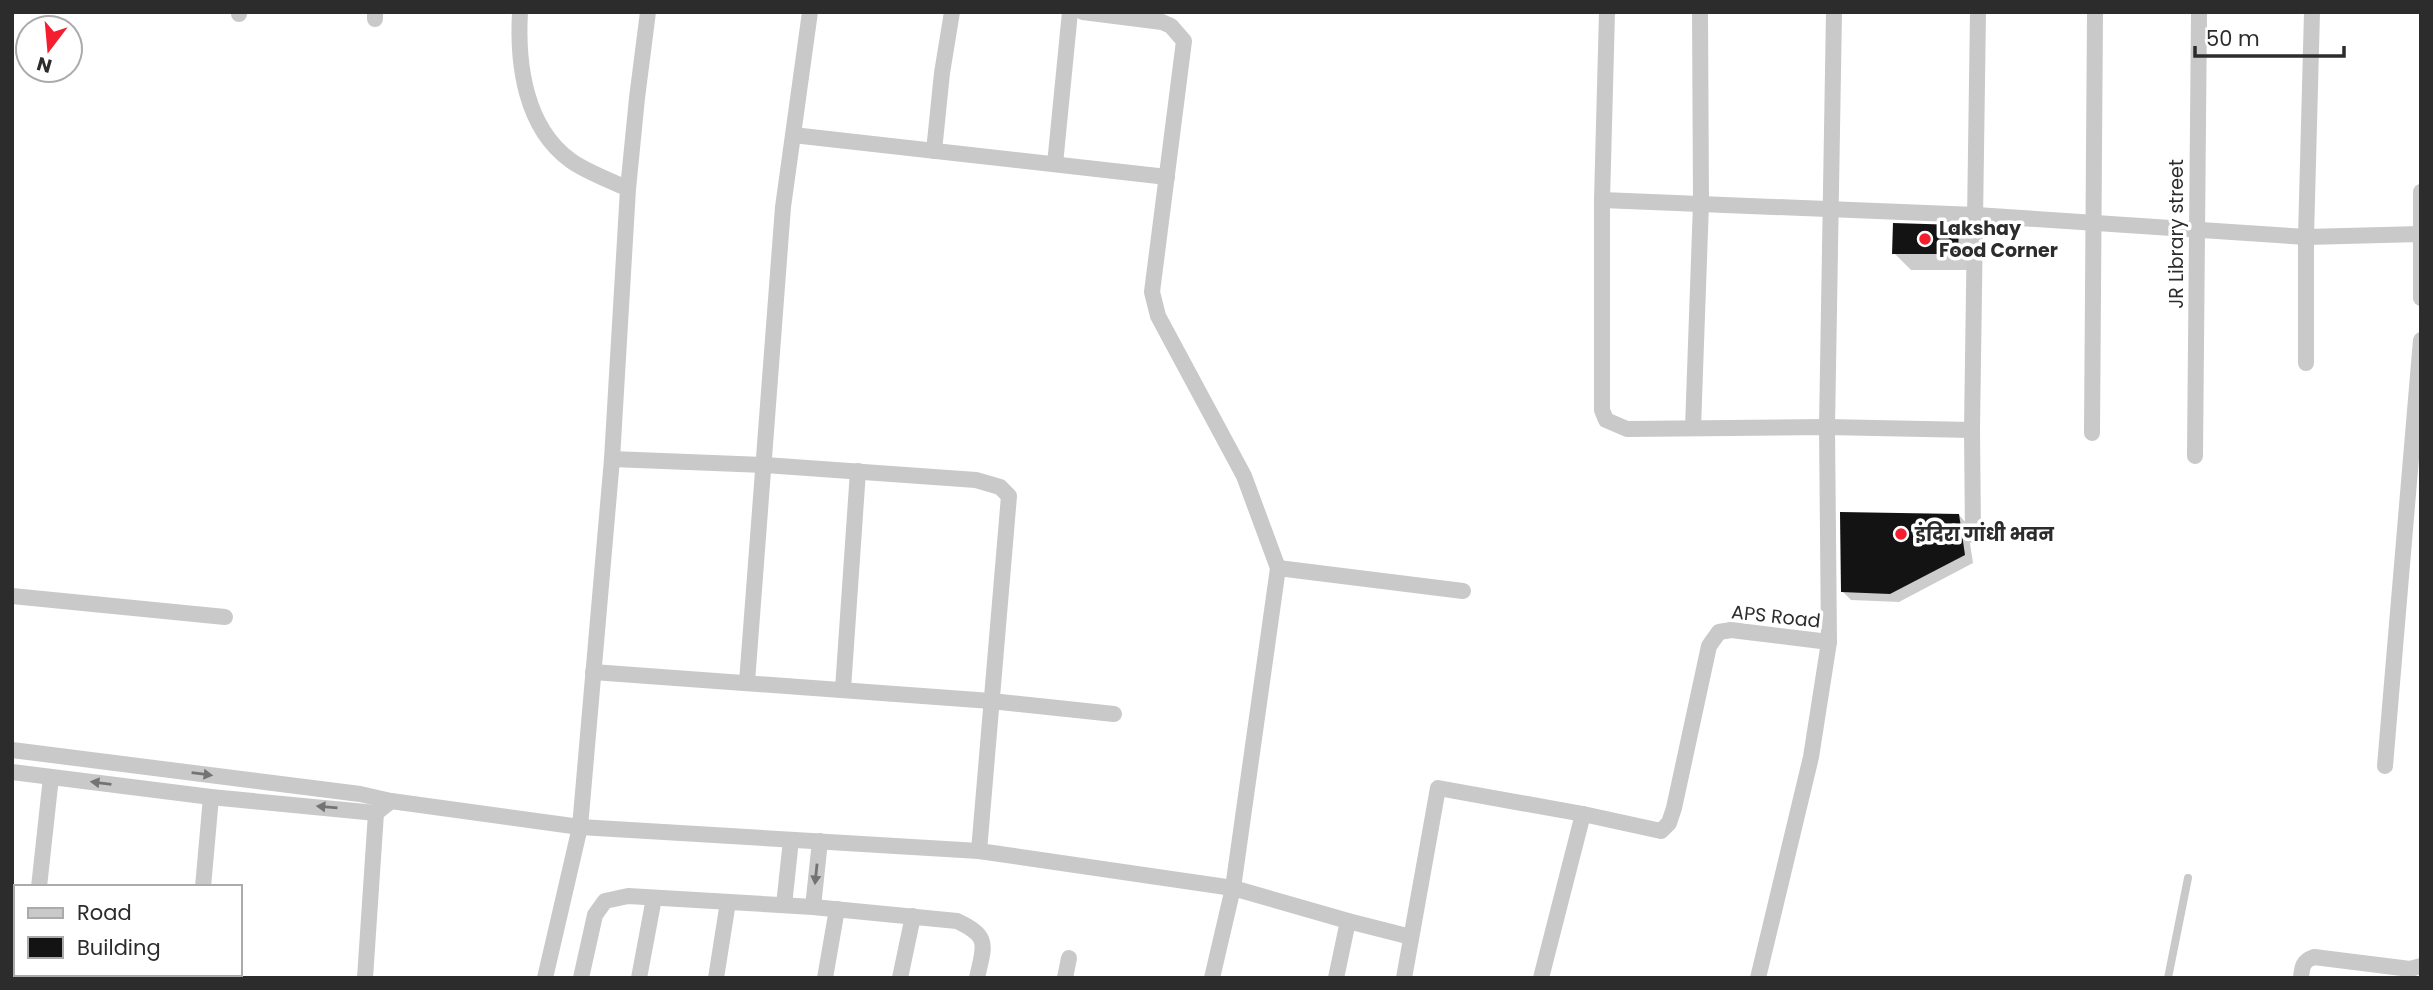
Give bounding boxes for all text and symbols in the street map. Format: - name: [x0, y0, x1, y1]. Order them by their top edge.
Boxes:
- north arrow: [14, 14, 84, 84]
- scale bar: [2195, 14, 2344, 58]
- text: 50 m: [2206, 24, 2260, 53]
- text: N: [34, 50, 55, 80]
- street label: JR Library street: [2163, 159, 2190, 309]
- place label: Lakshay Food Corner: [1939, 215, 2058, 264]
- marker: Lakshay Food Corner: [1917, 231, 1933, 247]
- place label: इंदिरा गांधी भवन: [1914, 521, 2054, 548]
- marker: इंदिरा गांधी भवन: [1893, 526, 1909, 542]
- street label: APS Road: [1730, 598, 1822, 635]
- one-way arrow: [191, 768, 213, 779]
- one-way arrow: [90, 778, 112, 789]
- one-way arrow: [316, 801, 338, 812]
- one-way arrow: [810, 863, 821, 885]
- legend: [14, 885, 242, 976]
- text: Road: [77, 898, 132, 927]
- text: Building: [77, 933, 161, 962]

